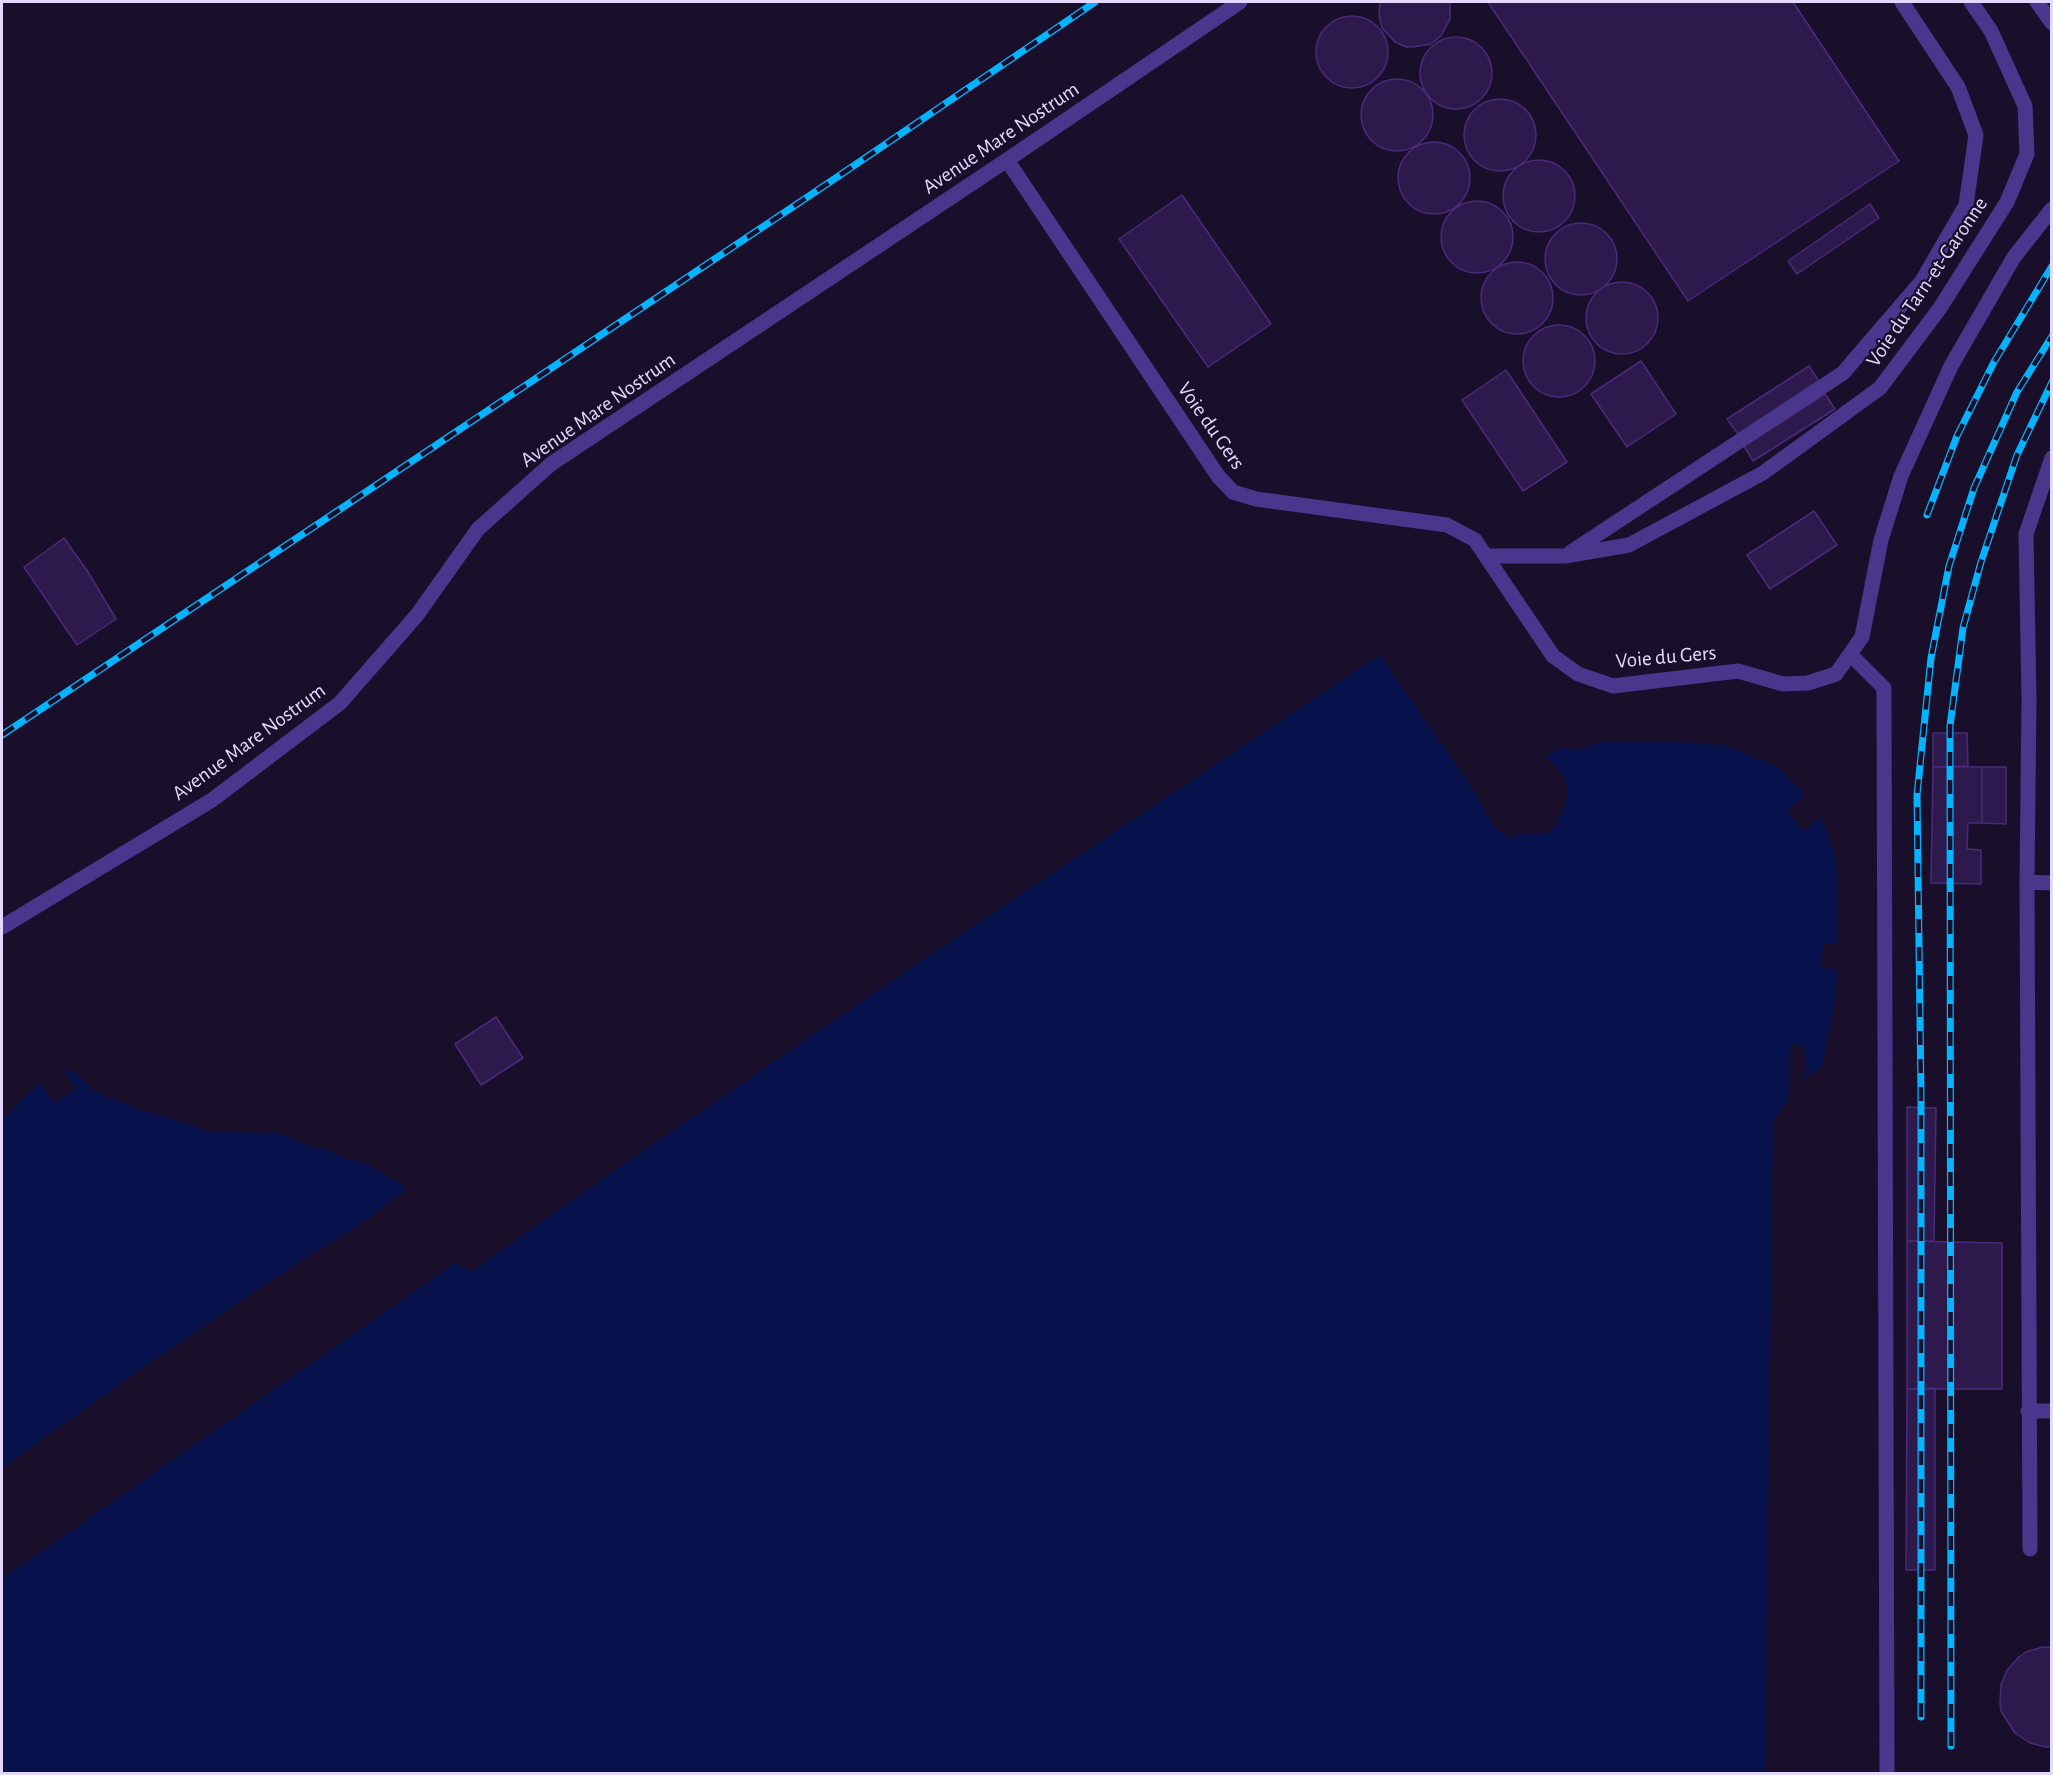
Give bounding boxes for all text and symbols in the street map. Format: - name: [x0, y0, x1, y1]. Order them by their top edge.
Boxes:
- street label: Avenue Mare Nostrum: [918, 76, 1084, 200]
- street label: Voie du Tarn-et-Garonne: [1861, 192, 1993, 372]
- street label: Avenue Mare Nostrum: [516, 347, 680, 473]
- street label: Voie du Gers: [1172, 377, 1250, 475]
- street label: Voie du Gers: [1615, 640, 1717, 674]
- street label: Avenue Mare Nostrum: [167, 678, 331, 806]

